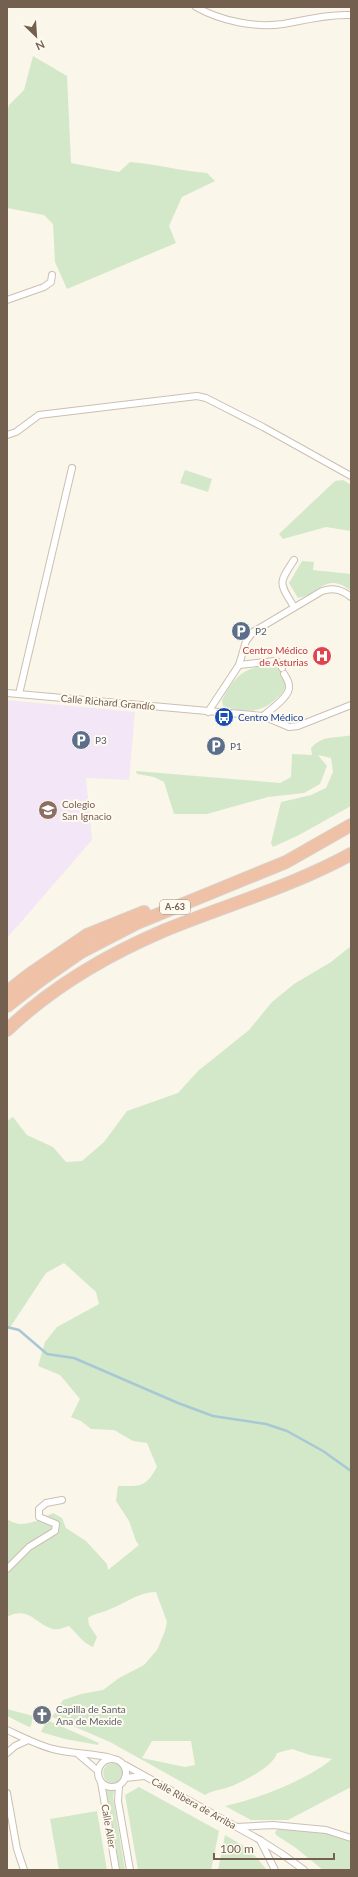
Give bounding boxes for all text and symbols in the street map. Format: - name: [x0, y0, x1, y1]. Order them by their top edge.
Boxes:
- north arrow: [16, 16, 56, 56]
- text: N: [34, 38, 47, 53]
- parking icon: P2: [230, 620, 252, 642]
- place label: P2: [255, 625, 267, 637]
- place label: Centro Médico de Asturias: [243, 644, 308, 668]
- hospital icon: Centro Médico de Asturias: [311, 645, 333, 667]
- street label: Calle Richard Grandío: [60, 692, 156, 712]
- bus stop icon: Centro Médico: [213, 706, 235, 728]
- place label: Centro Médico: [238, 711, 304, 723]
- parking icon: P3: [70, 729, 92, 751]
- place label: P3: [95, 734, 107, 746]
- parking icon: P1: [205, 735, 227, 757]
- place label: P1: [230, 740, 242, 752]
- place label: Colegio San Ignacio: [62, 798, 112, 822]
- school or university icon: Colegio San Ignacio: [37, 799, 59, 821]
- road number: A-63: [160, 900, 190, 914]
- place label: Capilla de Santa Ana de Mexide: [56, 1703, 126, 1727]
- church icon: Capilla de Santa Ana de Mexide: [31, 1704, 53, 1726]
- street label: Calle Ribera de Arriba: [150, 1775, 238, 1831]
- street label: Calle Aller: [99, 1803, 119, 1849]
- scale bar: [214, 1835, 334, 1861]
- text: 100 m: [220, 1841, 254, 1856]

